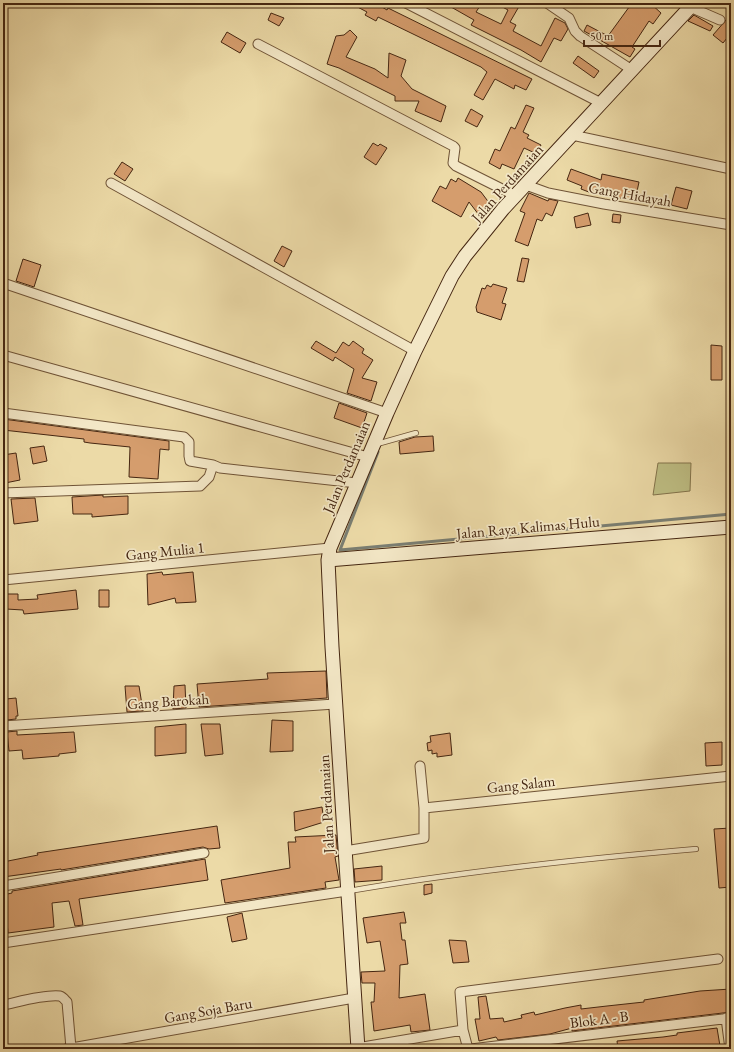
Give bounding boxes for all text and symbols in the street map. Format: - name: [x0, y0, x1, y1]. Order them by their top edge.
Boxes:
- scale bar: [584, 22, 660, 48]
- text: 50 m: [590, 28, 614, 44]
- street label: Jalan Perdamaian: [466, 140, 547, 228]
- street label: Gang Hidayah: [587, 177, 673, 211]
- street label: Jalan Perdamaian: [317, 418, 374, 518]
- street label: Jalan Raya Kalimas Hulu: [453, 511, 601, 543]
- street label: Gang Mulia 1: [125, 537, 205, 565]
- street label: Gang Barokah: [126, 689, 210, 713]
- street label: Jalan Perdamaian: [314, 754, 338, 856]
- street label: Gang Salam: [486, 771, 556, 797]
- street label: Gang Soja Baru: [163, 993, 253, 1027]
- street label: Blok A - B: [569, 1006, 630, 1032]

